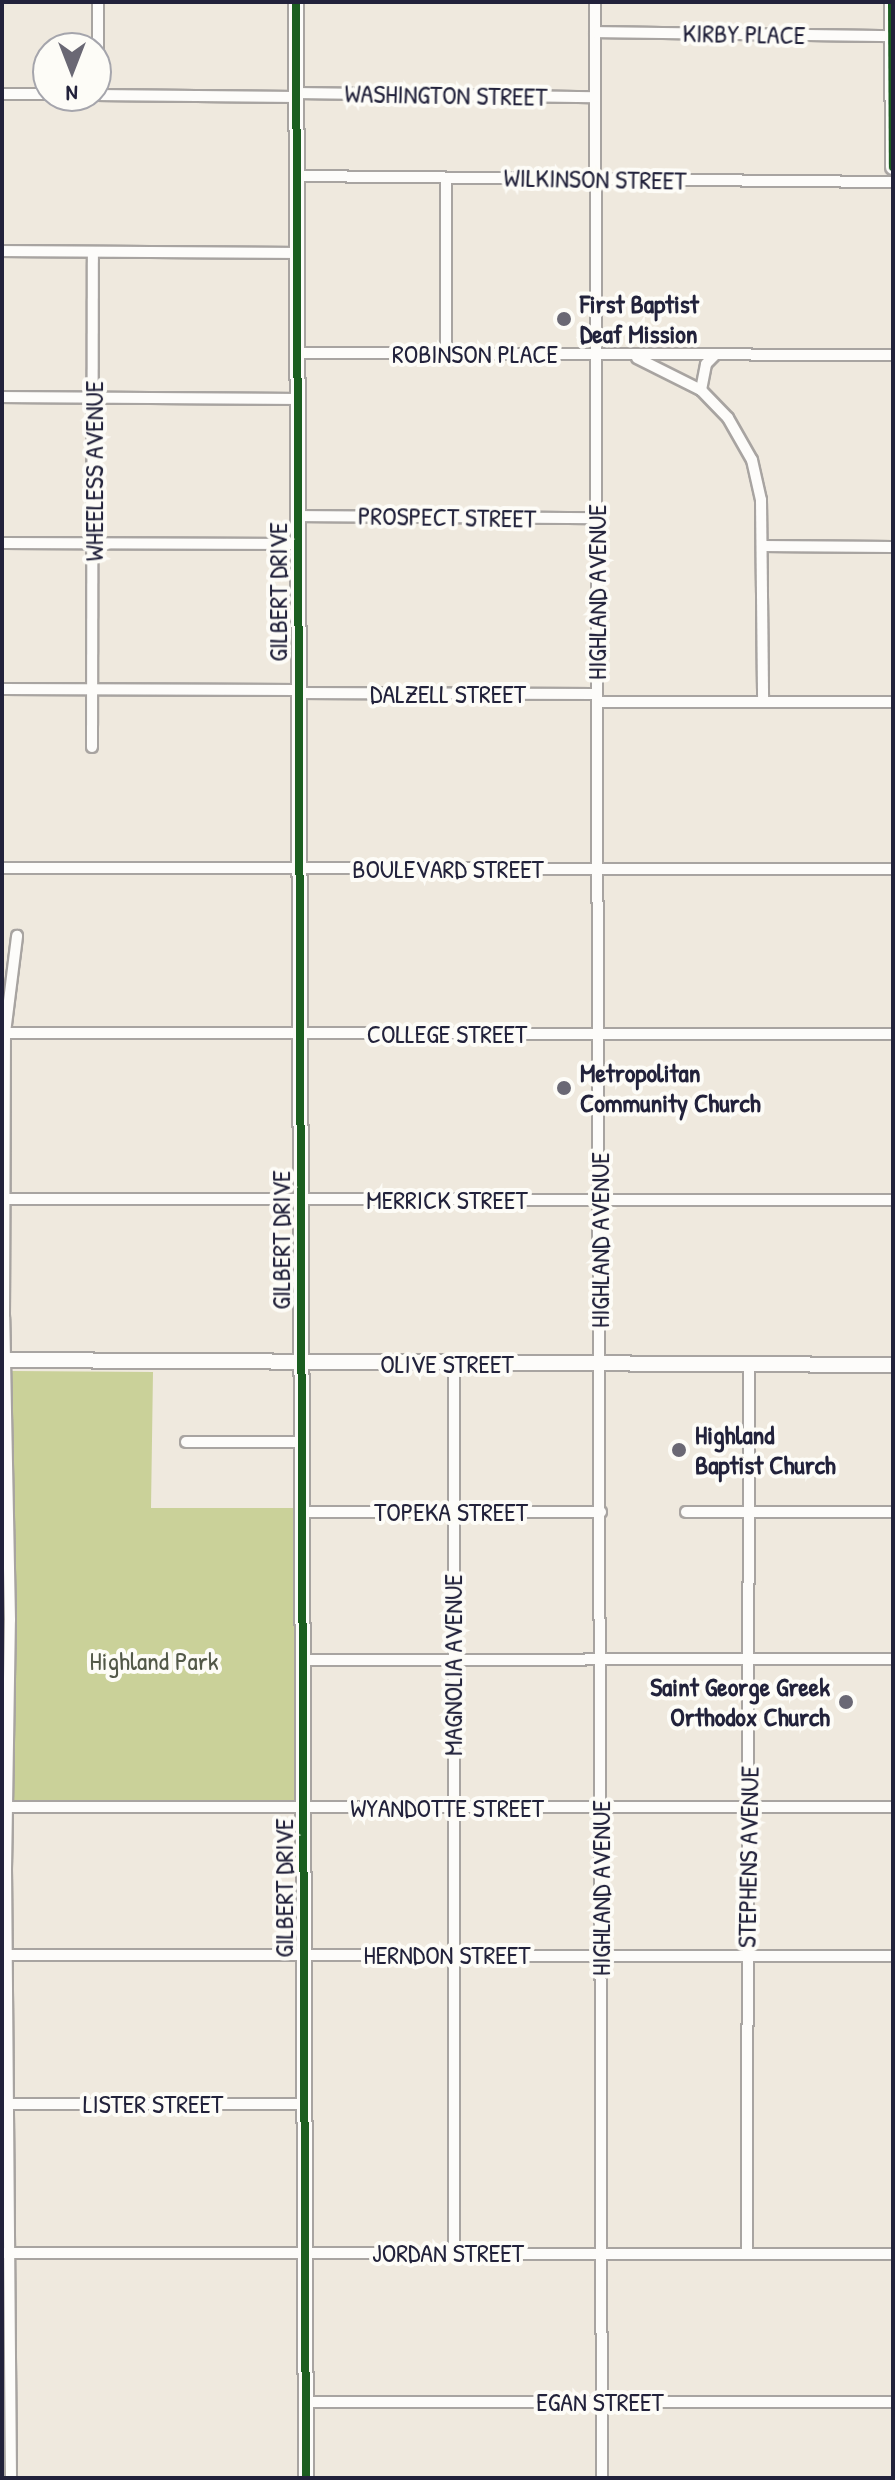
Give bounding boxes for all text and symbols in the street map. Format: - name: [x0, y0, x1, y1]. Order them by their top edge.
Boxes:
- street label: KIRBY PLACE: [682, 17, 806, 51]
- north arrow: [32, 32, 112, 112]
- street label: WASHINGTON STREET: [344, 78, 548, 112]
- text: N: [66, 79, 78, 109]
- street label: WILKINSON STREET: [503, 162, 687, 196]
- place label: First Baptist Deaf Mission: [580, 288, 699, 350]
- marker: First Baptist Deaf Mission: [555, 310, 573, 328]
- street label: ROBINSON PLACE: [392, 338, 558, 370]
- street label: WHEELESS AVENUE: [78, 381, 110, 561]
- street label: PROSPECT STREET: [358, 500, 536, 534]
- street label: HIGHLAND AVENUE: [581, 504, 613, 680]
- street label: GILBERT DRIVE: [262, 522, 294, 662]
- street label: DALZELL STREET: [370, 678, 526, 710]
- street label: BOULEVARD STREET: [352, 853, 544, 885]
- street label: COLLEGE STREET: [367, 1018, 527, 1050]
- place label: Metropolitan Community Church: [580, 1057, 761, 1118]
- marker: Metropolitan Community Church: [555, 1079, 573, 1097]
- street label: HIGHLAND AVENUE: [584, 1152, 616, 1328]
- street label: GILBERT DRIVE: [265, 1170, 297, 1310]
- street label: MERRICK STREET: [366, 1184, 528, 1216]
- street label: OLIVE STREET: [380, 1348, 514, 1380]
- place label: Highland Baptist Church: [695, 1419, 836, 1480]
- marker: Highland Baptist Church: [670, 1441, 688, 1459]
- street label: TOPEKA STREET: [374, 1496, 528, 1528]
- street label: MAGNOLIA AVENUE: [437, 1574, 469, 1756]
- park label: Highland Park: [90, 1645, 218, 1677]
- place label: Saint George Greek Orthodox Church: [650, 1671, 830, 1732]
- marker: Saint George Greek Orthodox Church: [837, 1693, 855, 1711]
- street label: STEPHENS AVENUE: [731, 1766, 765, 1948]
- street label: WYANDOTTE STREET: [350, 1792, 544, 1824]
- street label: HIGHLAND AVENUE: [585, 1800, 617, 1976]
- street label: GILBERT DRIVE: [268, 1818, 300, 1958]
- street label: HERNDON STREET: [364, 1939, 530, 1971]
- street label: LISTER STREET: [83, 2088, 223, 2120]
- street label: JORDAN STREET: [372, 2237, 524, 2269]
- street label: EGAN STREET: [536, 2386, 664, 2418]

